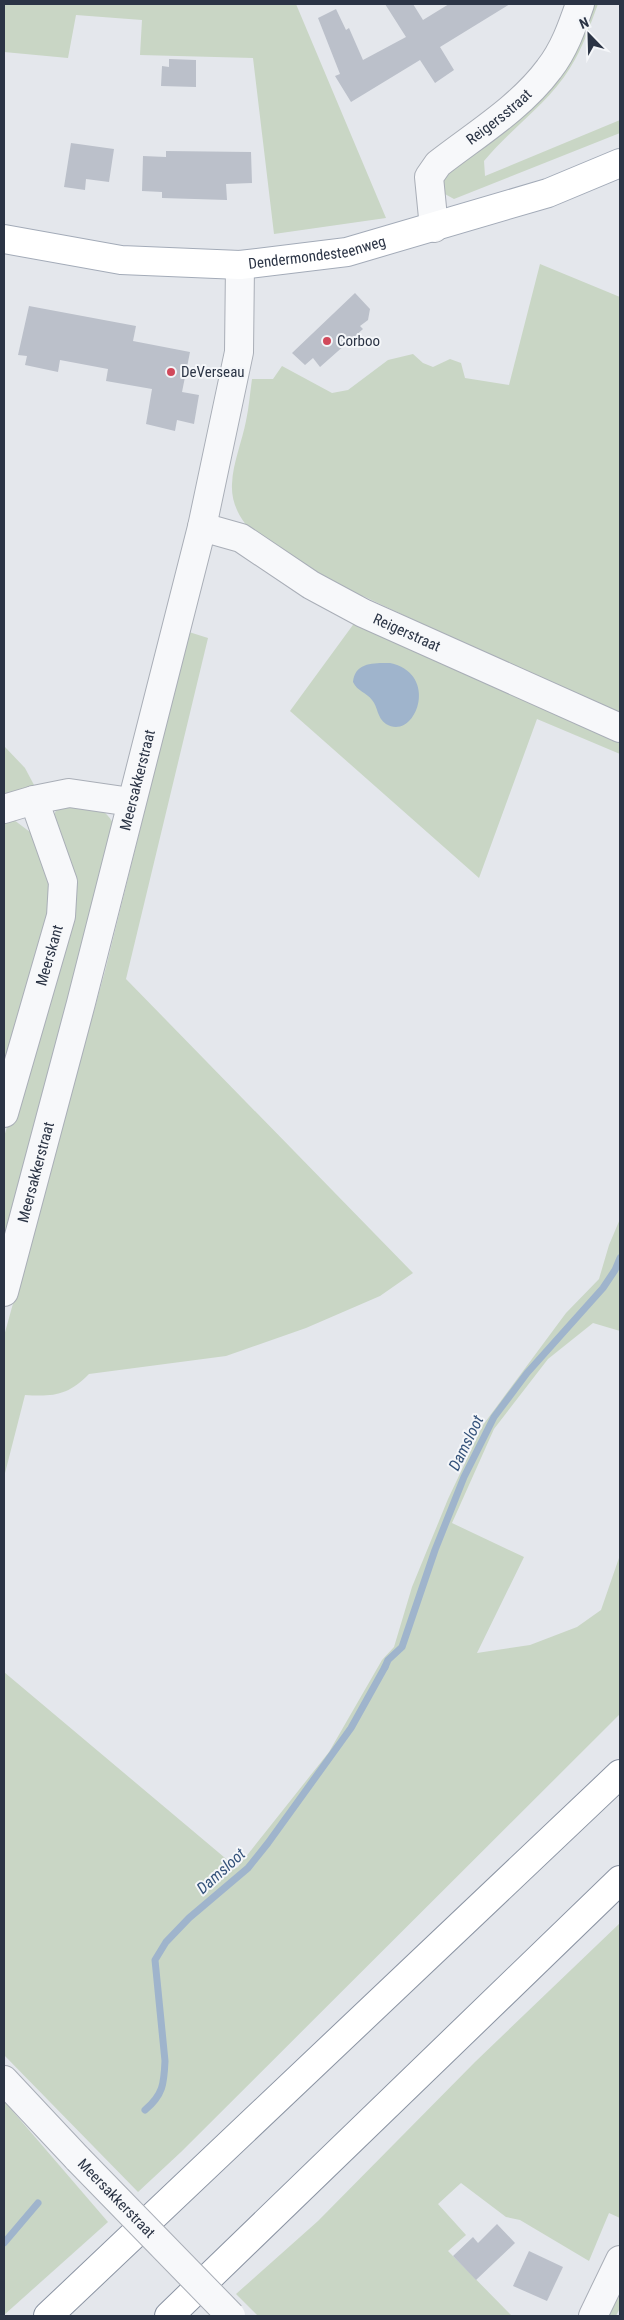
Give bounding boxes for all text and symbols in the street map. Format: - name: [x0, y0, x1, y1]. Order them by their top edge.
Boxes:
- north arrow: [564, 10, 614, 60]
- text: N: [577, 14, 591, 32]
- street label: Reigersstraat: [463, 85, 535, 149]
- street label: Dendermondesteenweg: [247, 232, 388, 273]
- place label: Corboo: [337, 332, 380, 350]
- marker: Corboo: [321, 335, 333, 347]
- place label: DeVerseau: [181, 363, 245, 381]
- marker: DeVerseau: [165, 366, 177, 378]
- street label: Reigerstraat: [370, 610, 443, 656]
- street label: Meersakkerstraat: [116, 728, 159, 833]
- street label: Meerskant: [32, 923, 67, 988]
- street label: Meersakkerstraat: [14, 1120, 58, 1224]
- water label: Damsloot: [445, 1412, 488, 1474]
- water label: Damsloot: [193, 1844, 250, 1898]
- street label: Meersakkerstraat: [74, 2155, 159, 2242]

